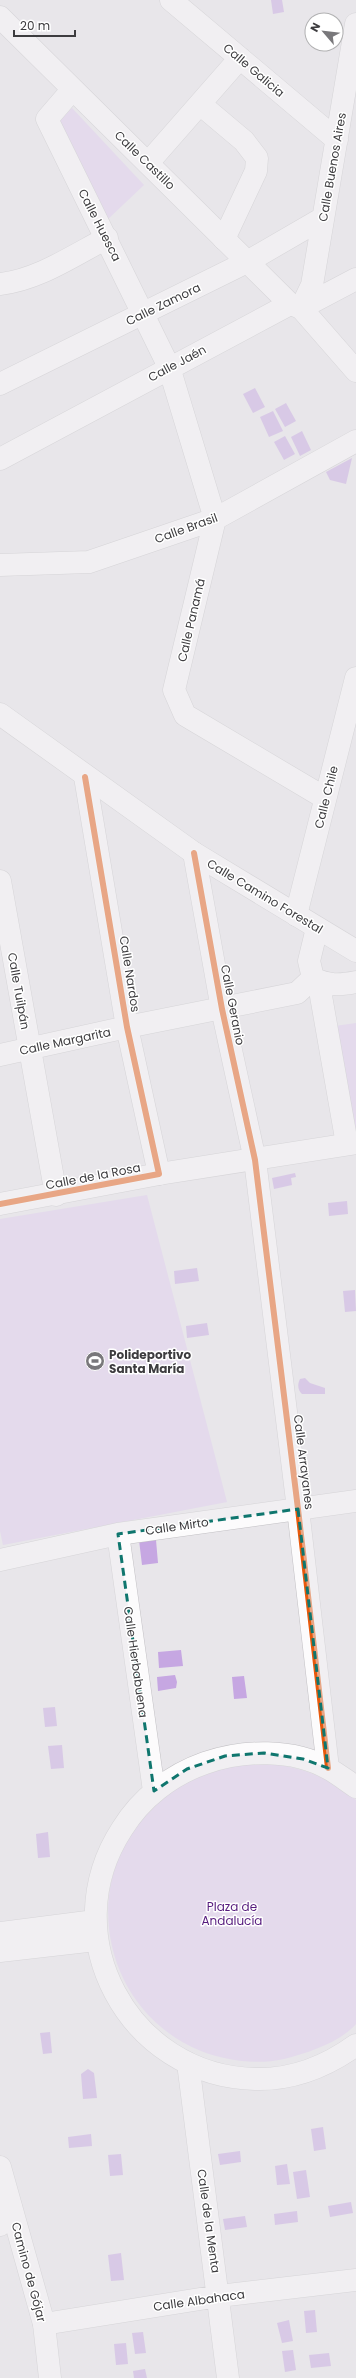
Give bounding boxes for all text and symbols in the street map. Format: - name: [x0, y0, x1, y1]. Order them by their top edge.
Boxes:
- scale bar: [14, 12, 75, 38]
- north arrow: [304, 12, 344, 52]
- text: 20 m: [20, 17, 50, 34]
- text: N: [306, 20, 324, 35]
- street label: Calle Galicia: [220, 39, 288, 101]
- street label: Calle Buenos Aires: [314, 111, 350, 223]
- street label: Calle Castillo: [111, 127, 179, 194]
- street label: Calle Huesca: [74, 186, 126, 264]
- street label: Calle Zamora: [123, 279, 203, 329]
- street label: Calle Jaén: [145, 341, 209, 385]
- street label: Calle Brasil: [152, 509, 220, 547]
- street label: Calle Panamá: [173, 577, 209, 663]
- street label: Calle Chile: [310, 764, 342, 830]
- street label: Calle Camino Forestal: [204, 855, 326, 937]
- street label: Calle Nardos: [116, 935, 144, 1013]
- street label: Calle Tuilpán: [4, 951, 34, 1031]
- street label: Calle Geranio: [217, 963, 249, 1047]
- street label: Calle Margarita: [18, 1023, 112, 1059]
- street label: Calle de la Rosa: [44, 1158, 142, 1194]
- place label: Polideportivo Santa María: [109, 1346, 192, 1377]
- sports icon: Polideportivo Santa María: [84, 1350, 106, 1372]
- street label: Calle Arrayanes: [290, 1414, 318, 1510]
- street label: Calle Mirto: [144, 1513, 210, 1539]
- street label: Calle Hierbabuena: [120, 1605, 152, 1719]
- park label: Plaza de Andalucía: [202, 1898, 262, 1929]
- street label: Calle de la Menta: [193, 2168, 225, 2274]
- street label: Camino de Gójar: [8, 2220, 51, 2324]
- street label: Calle Albahaca: [152, 2285, 246, 2315]

